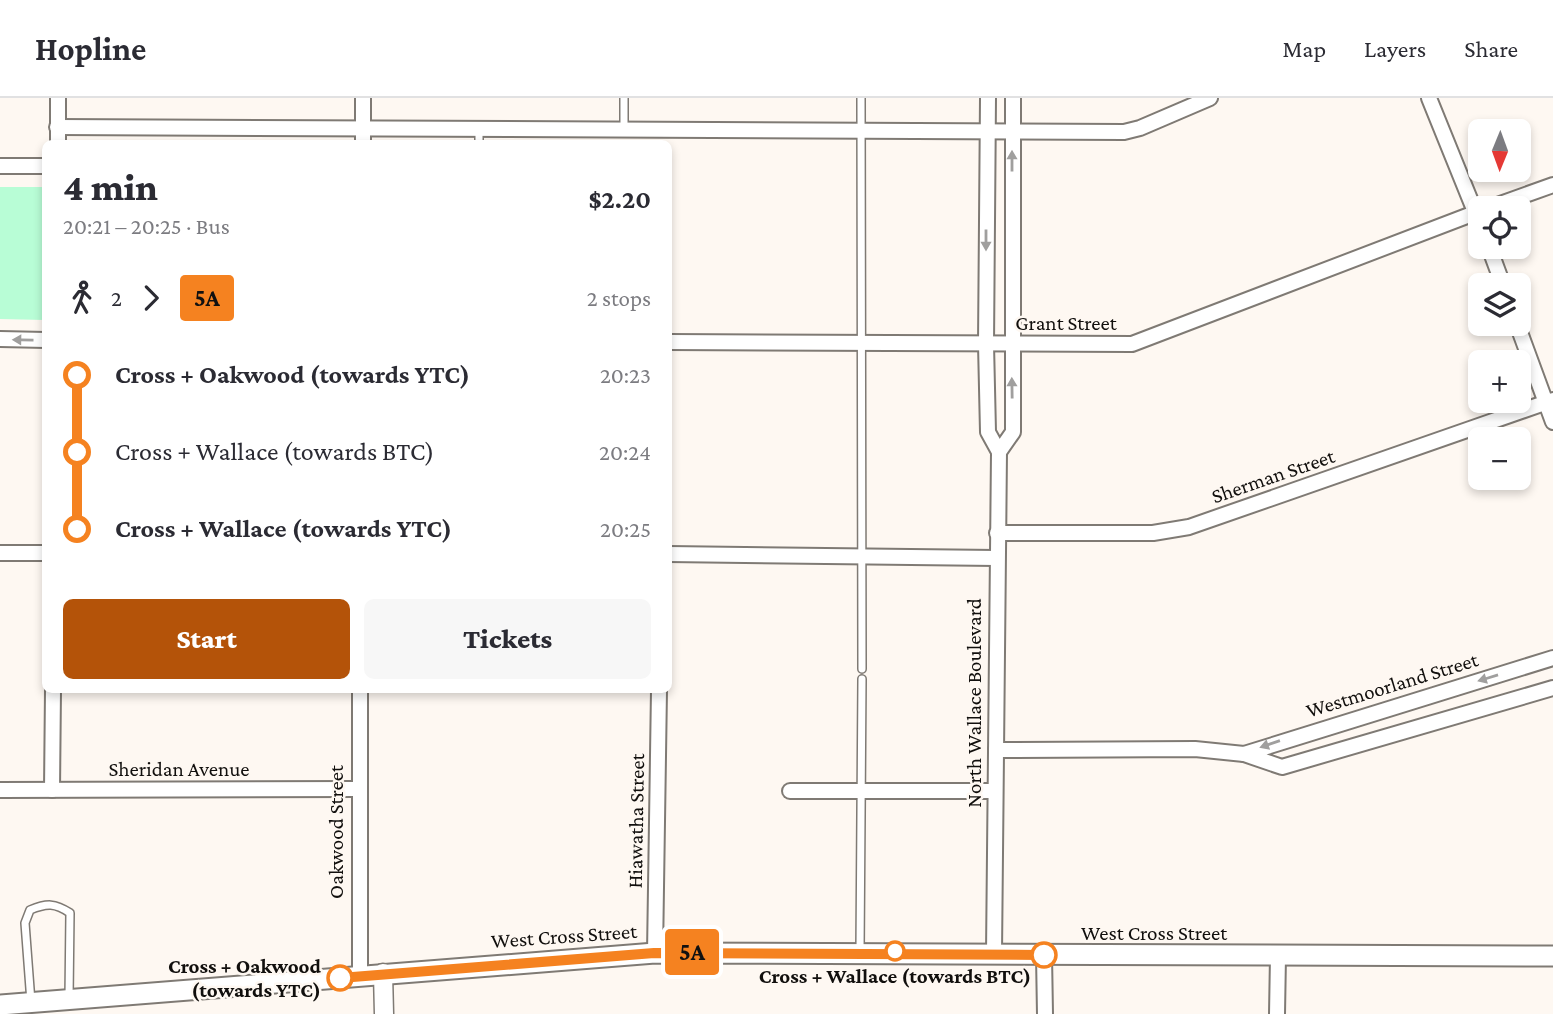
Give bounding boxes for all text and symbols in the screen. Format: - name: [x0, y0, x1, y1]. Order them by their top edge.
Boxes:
- text: Hopline: [35, 30, 146, 67]
- text: Map: [1282, 35, 1326, 62]
- text: Layers: [1364, 35, 1426, 62]
- text: Share: [1464, 35, 1518, 62]
- north arrow: [1468, 119, 1531, 182]
- map controls: [1468, 119, 1531, 490]
- one-way arrow: [1006, 150, 1018, 172]
- text: 4 min: [63, 166, 158, 208]
- text: $2.20: [588, 185, 651, 214]
- button: locate: [1468, 196, 1531, 259]
- text: 20:21 – 20:25 · Bus: [63, 213, 230, 239]
- one-way arrow: [980, 229, 992, 251]
- button: layers: [1468, 273, 1531, 336]
- icon: walk: [63, 279, 101, 317]
- icon: forward: [132, 279, 170, 317]
- text: 5A: [194, 284, 220, 311]
- text: 2: [111, 285, 122, 311]
- text: 2 stops: [587, 285, 651, 311]
- street label: Grant Street: [1015, 311, 1118, 335]
- one-way arrow: [12, 334, 34, 346]
- button: +: [1468, 350, 1531, 413]
- text: Cross + Oakwood (towards YTC): [115, 360, 470, 389]
- text: 20:23: [600, 362, 651, 388]
- one-way arrow: [1006, 377, 1018, 399]
- button: −: [1468, 427, 1531, 490]
- text: Cross + Wallace (towards BTC): [115, 437, 435, 466]
- text: 20:24: [599, 439, 651, 465]
- street label: Sherman Street: [1208, 443, 1339, 508]
- text: Cross + Wallace (towards YTC): [115, 514, 452, 543]
- text: 20:25: [600, 516, 651, 542]
- street label: North Wallace Boulevard: [962, 598, 986, 808]
- button: Start: [63, 599, 350, 679]
- button: Tickets: [364, 599, 651, 679]
- street label: Westmoorland Street: [1303, 647, 1482, 723]
- one-way arrow: [1477, 673, 1498, 683]
- one-way arrow: [1260, 739, 1281, 750]
- street label: Hiawatha Street: [623, 752, 649, 889]
- street label: Sheridan Avenue: [108, 757, 250, 781]
- street label: Oakwood Street: [324, 764, 348, 899]
- street label: West Cross Street: [490, 919, 639, 953]
- street label: West Cross Street: [1081, 921, 1228, 945]
- line badge: 5A: [660, 929, 724, 975]
- text: 5A: [679, 938, 705, 965]
- marker: Cross + Wallace (towards BTC): [885, 941, 905, 961]
- unlabelled marker: [1031, 942, 1057, 968]
- place label: Cross + Oakwood (towards YTC): [168, 954, 322, 1002]
- place label: Cross + Wallace (towards BTC): [759, 964, 1031, 988]
- marker: Cross + Oakwood (towards YTC): [327, 965, 353, 991]

